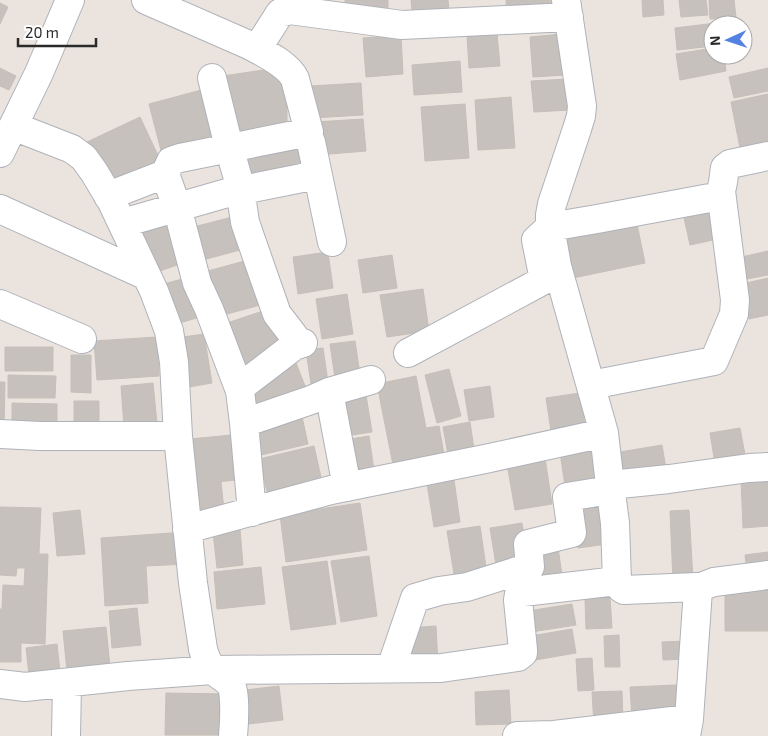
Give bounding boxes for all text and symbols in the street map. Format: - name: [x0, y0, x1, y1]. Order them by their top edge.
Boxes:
- scale bar: [18, 15, 95, 47]
- north arrow: [703, 15, 753, 65]
- text: 20 m: [25, 23, 59, 41]
- text: N: [706, 35, 723, 46]

